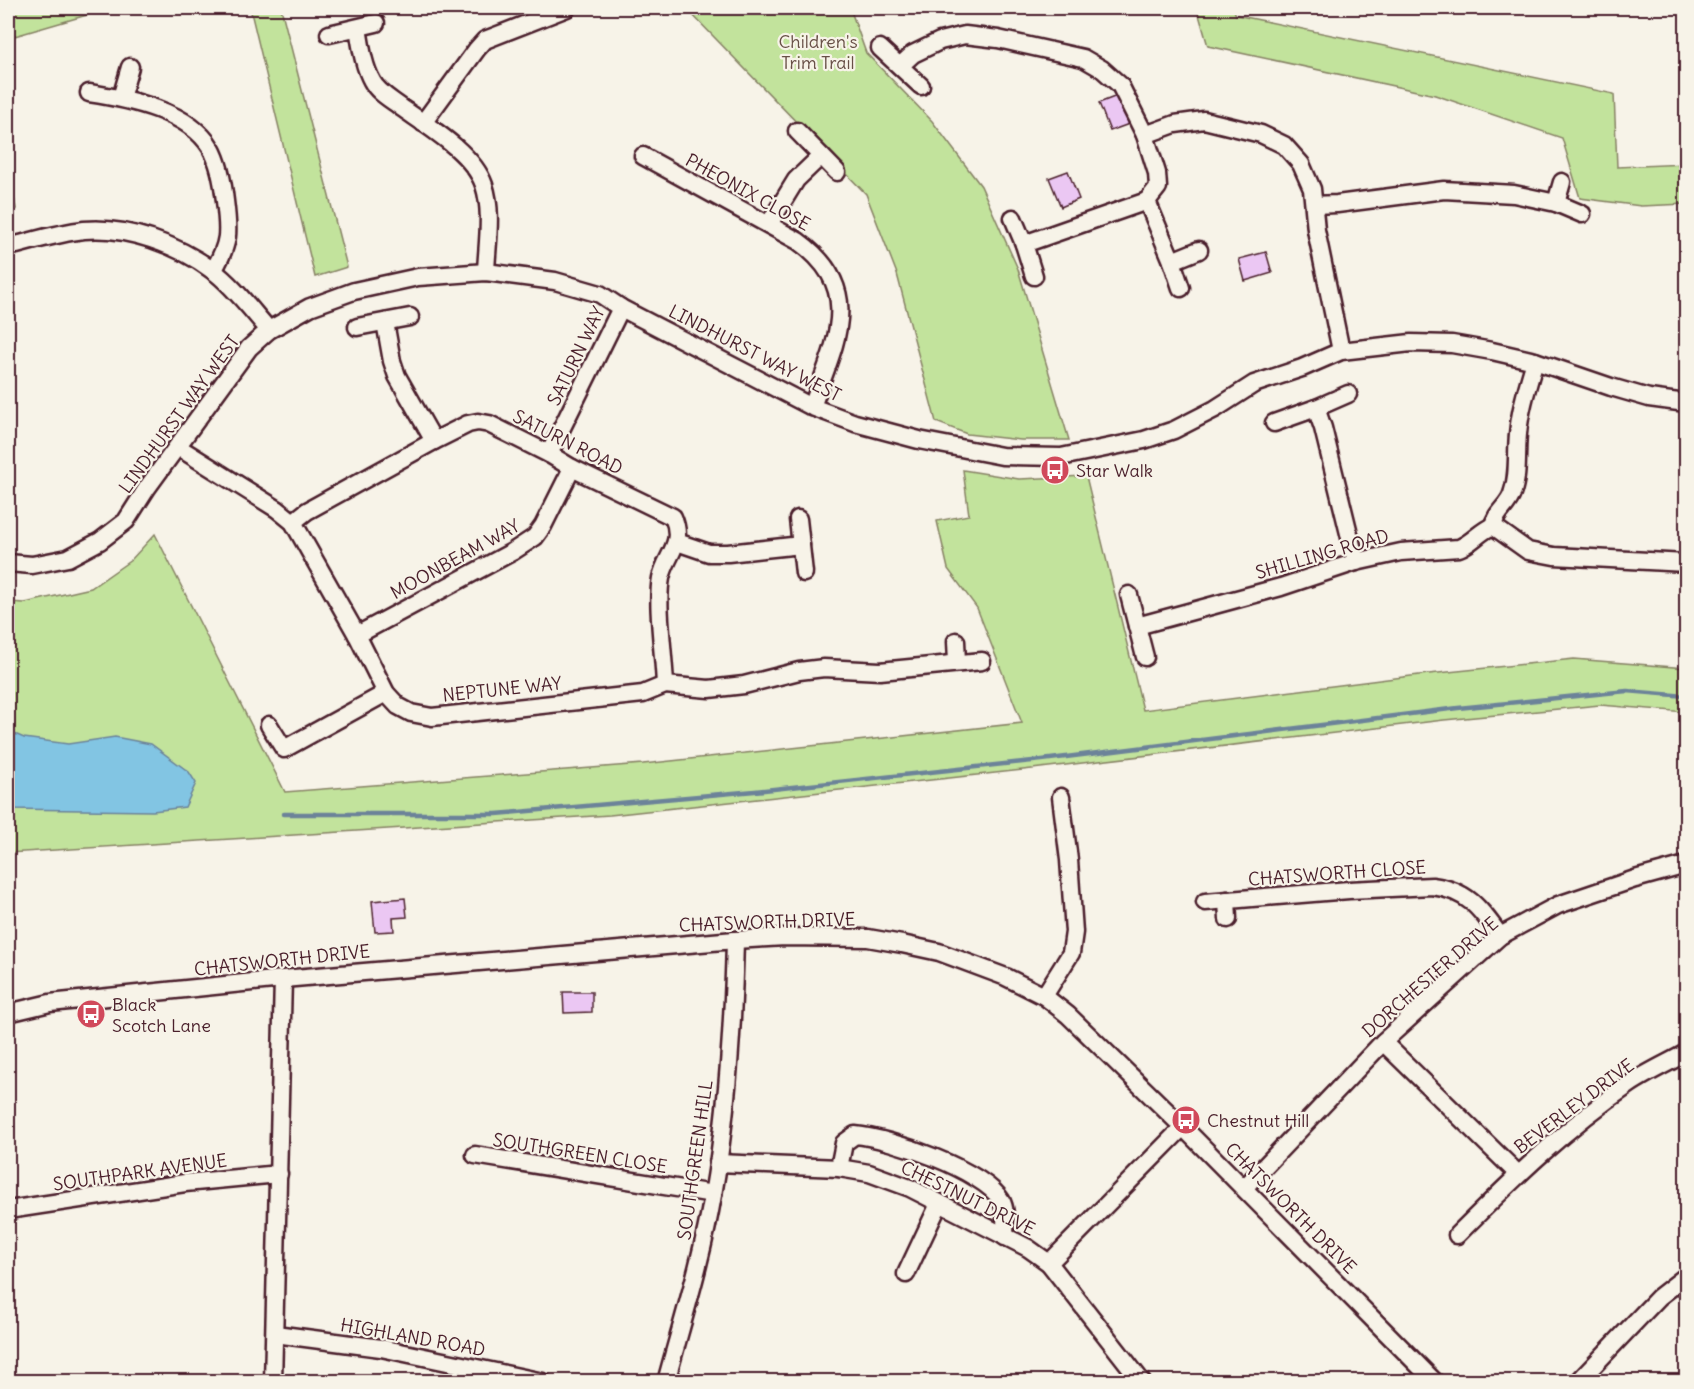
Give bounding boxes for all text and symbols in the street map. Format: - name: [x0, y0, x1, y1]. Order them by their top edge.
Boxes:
- park label: Children's Trim Trail: [778, 30, 858, 74]
- street label: PHEONIX CLOSE: [682, 148, 814, 236]
- street label: LINDHURST WAY WEST: [665, 300, 845, 406]
- street label: SATURN WAY: [542, 303, 610, 409]
- street label: LINDHURST WAY WEST: [114, 330, 244, 498]
- street label: SATURN ROAD: [509, 404, 627, 480]
- bus stop icon: Star Walk: [1039, 454, 1071, 486]
- place label: Star Walk: [1076, 459, 1153, 482]
- street label: MOONBEAM WAY: [386, 514, 524, 604]
- street label: SHILLING ROAD: [1253, 524, 1391, 584]
- street label: NEPTUNE WAY: [441, 671, 563, 707]
- street label: CHATSWORTH CLOSE: [1247, 855, 1427, 891]
- street label: CHATSWORTH DRIVE: [678, 907, 856, 937]
- street label: DORCHESTER DRIVE: [1357, 912, 1503, 1042]
- street label: CHATSWORTH DRIVE: [193, 939, 371, 981]
- place label: Black Scotch Lane: [112, 993, 211, 1037]
- bus stop icon: Black Scotch Lane: [75, 998, 107, 1030]
- street label: BEVERLEY DRIVE: [1510, 1053, 1638, 1159]
- street label: SOUTHGREEN HILL: [672, 1078, 718, 1241]
- bus stop icon: Chestnut Hill: [1170, 1104, 1202, 1136]
- place label: Chestnut Hill: [1207, 1109, 1309, 1132]
- street label: SOUTHGREEN CLOSE: [491, 1128, 669, 1178]
- street label: CHATSWORTH DRIVE: [1220, 1137, 1362, 1279]
- street label: SOUTHPARK AVENUE: [52, 1148, 228, 1196]
- street label: CHESTNUT DRIVE: [897, 1155, 1039, 1241]
- street label: HIGHLAND ROAD: [339, 1313, 487, 1361]

